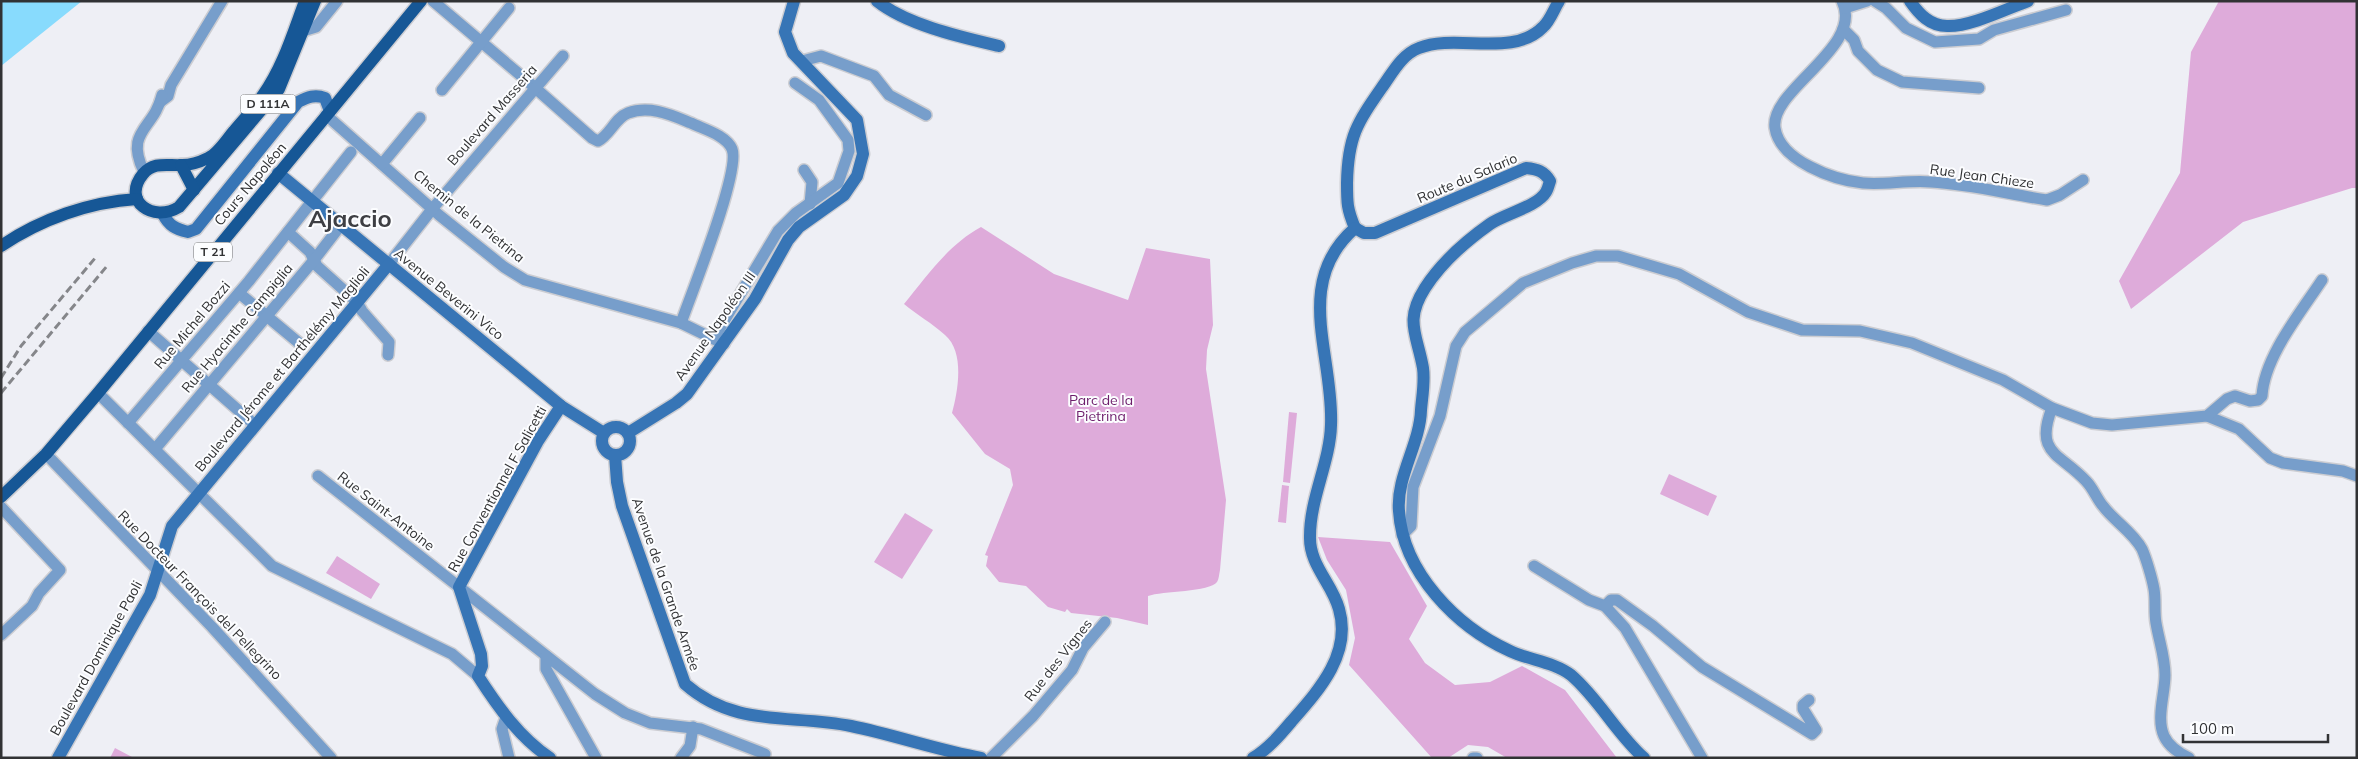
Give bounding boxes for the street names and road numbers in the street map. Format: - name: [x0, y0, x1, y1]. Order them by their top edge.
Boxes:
- street label: Boulevard Masseria: [443, 61, 541, 169]
- road number: D 111A: [240, 95, 296, 114]
- street label: Cours Napoléon: [210, 139, 290, 229]
- street label: Route du Salario: [1414, 149, 1520, 207]
- street label: Rue Jean Chieze: [1929, 160, 2035, 192]
- street label: Chemin de la Pietrina: [410, 166, 528, 266]
- road number: T 21: [194, 242, 232, 262]
- street label: Avenue Beverini Vico: [391, 244, 507, 344]
- street label: Rue Hyacinthe Campiglia: [178, 260, 296, 396]
- street label: Boulevard Jérome et Barthélémy Maglioli: [191, 263, 373, 475]
- street label: Avenue Napoléon III: [671, 268, 759, 384]
- street label: Rue Michel Bozzi: [150, 277, 234, 373]
- street label: Rue Conventionnel F Salicetti: [444, 403, 550, 575]
- street label: Rue Saint-Antoine: [334, 467, 438, 555]
- street label: Avenue de la Grande Armée: [628, 495, 704, 673]
- street label: Rue Docteur François del Pellegrino: [114, 507, 286, 683]
- street label: Boulevard Dominique Paoli: [46, 577, 146, 739]
- street label: Rue des Vignes: [1020, 615, 1096, 705]

